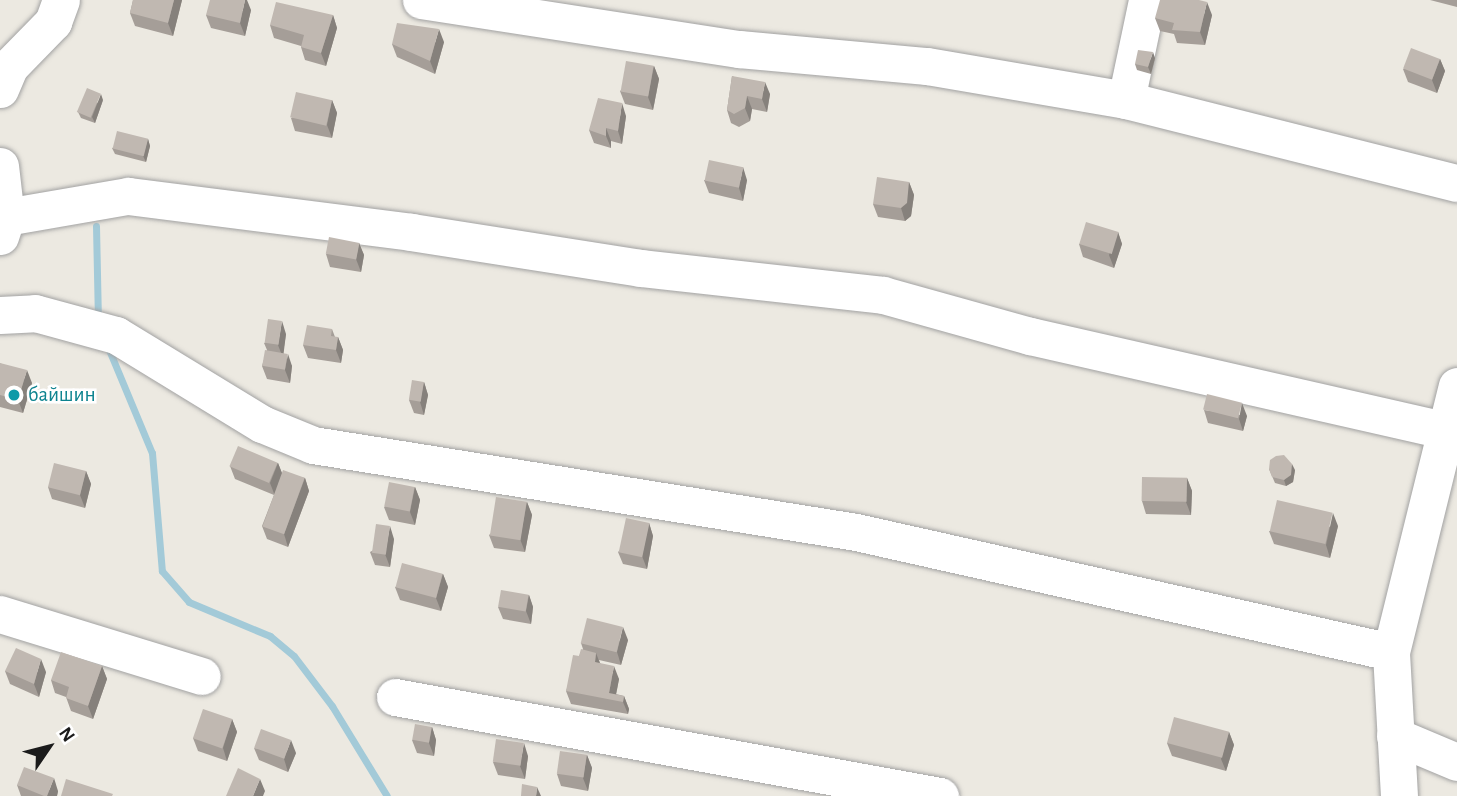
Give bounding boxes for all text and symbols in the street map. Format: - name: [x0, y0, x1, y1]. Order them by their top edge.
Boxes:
- place label: байшин: [28, 382, 96, 408]
- marker: байшин: [6, 387, 22, 403]
- north arrow: [14, 712, 84, 782]
- text: N: [55, 724, 78, 746]

